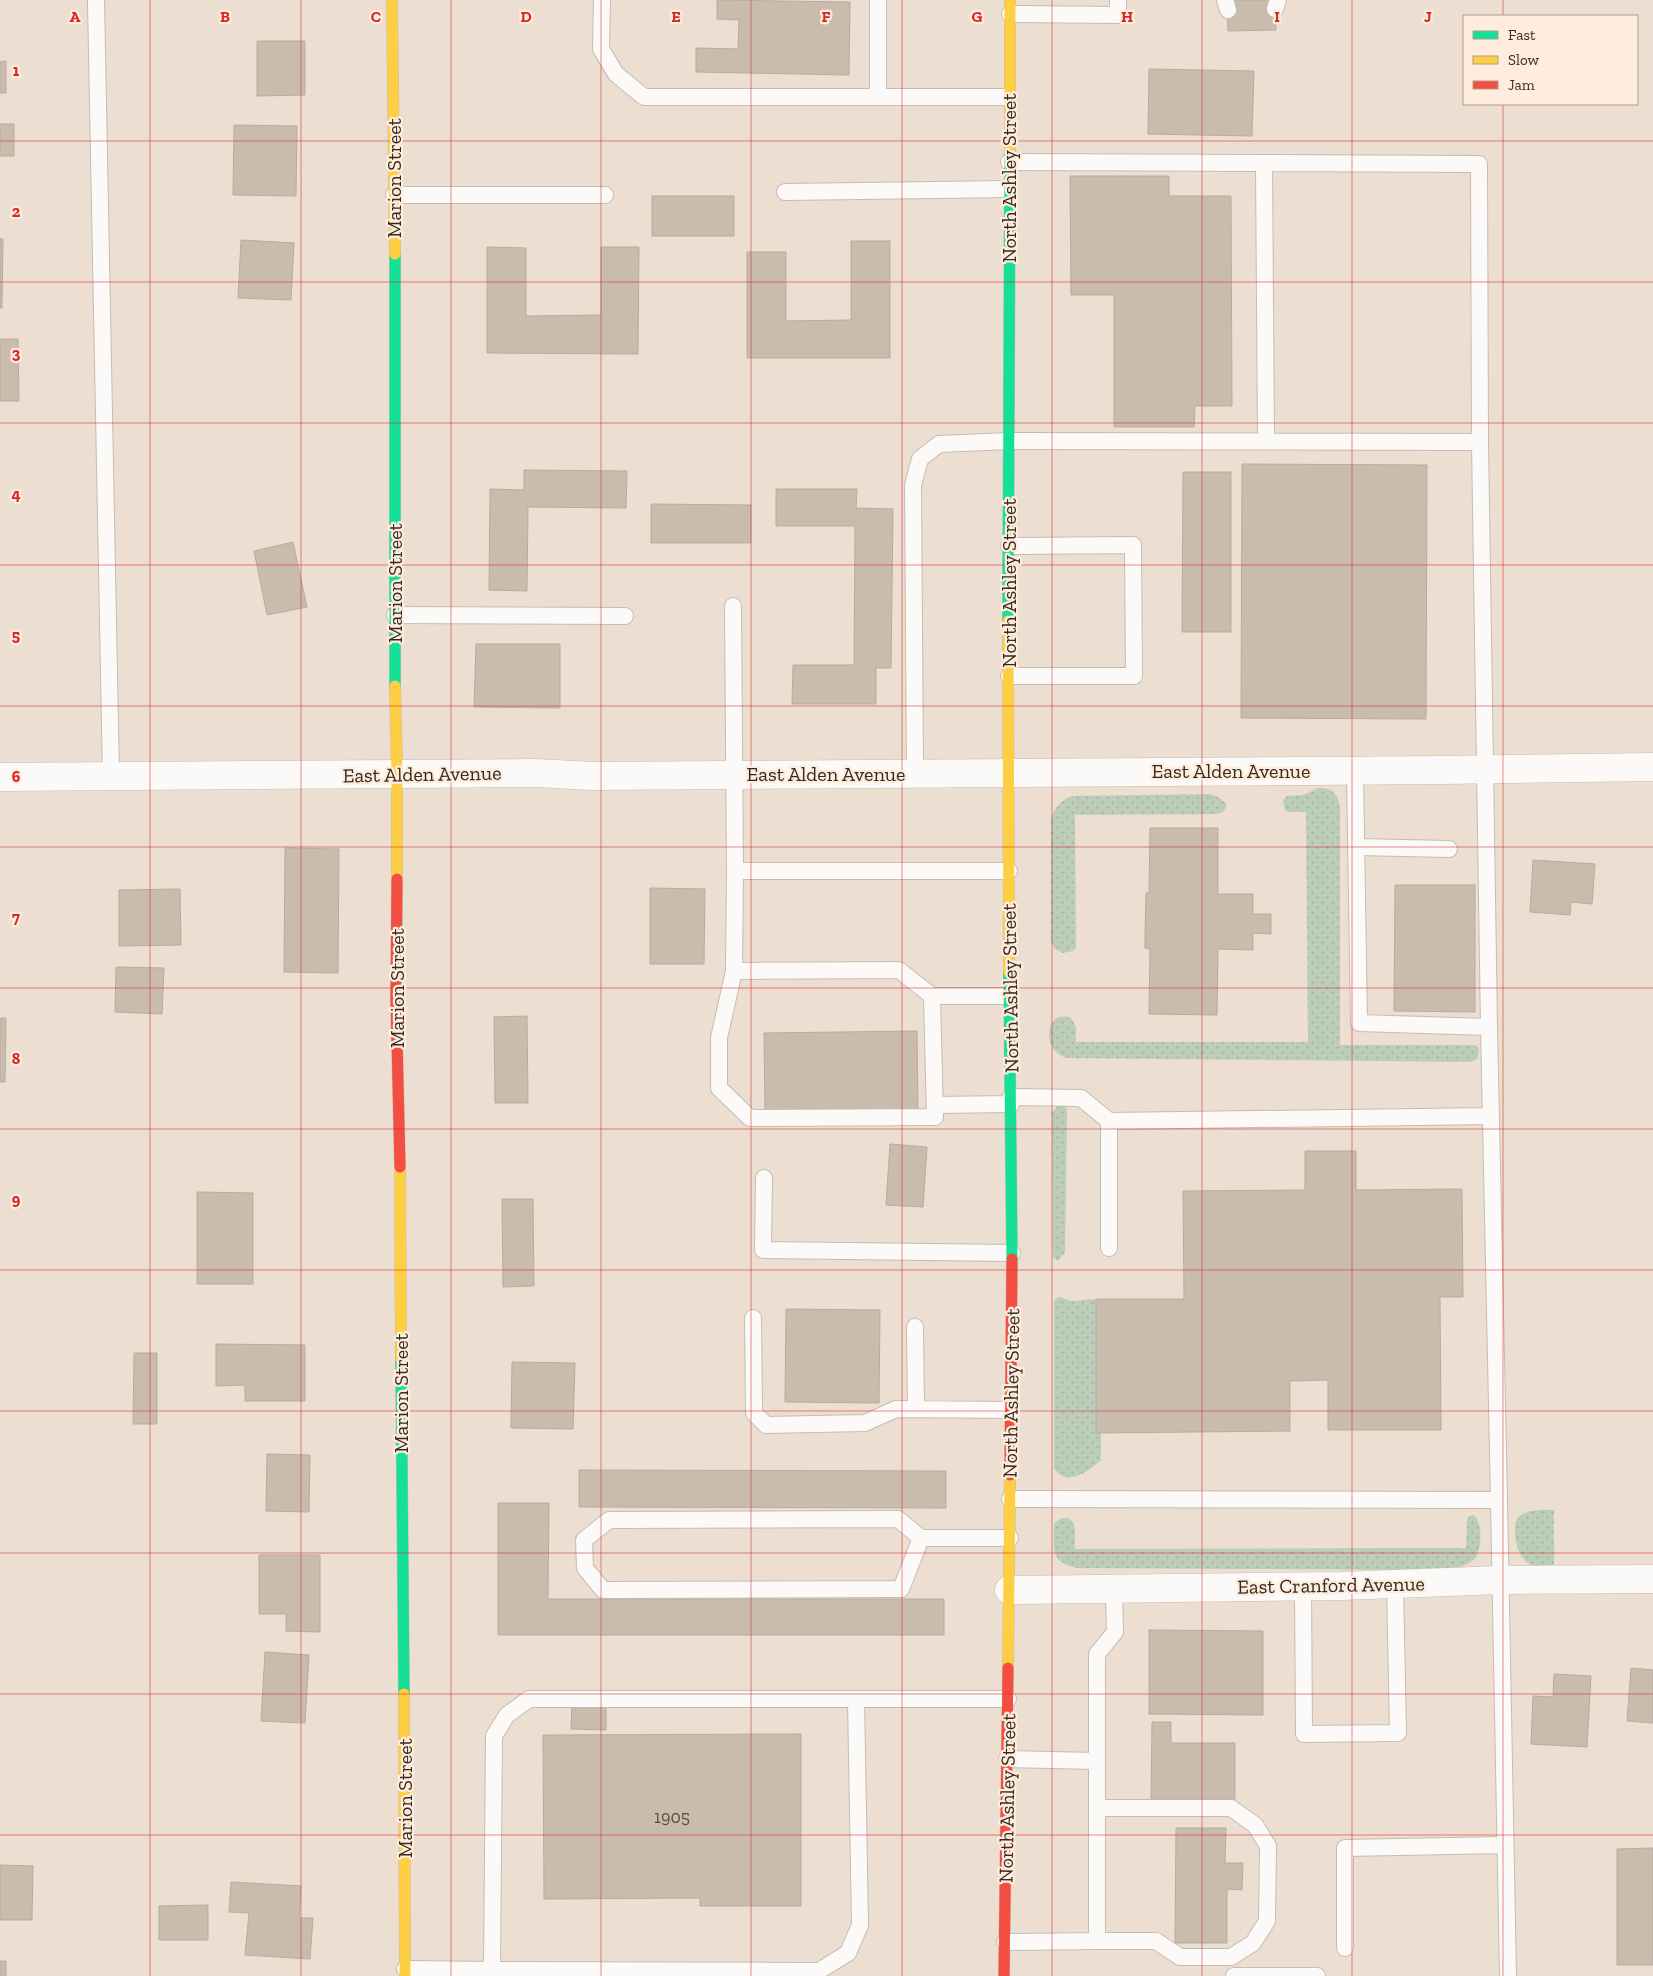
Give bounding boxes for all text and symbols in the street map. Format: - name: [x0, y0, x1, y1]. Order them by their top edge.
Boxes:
- text: A: [70, 7, 81, 26]
- text: B: [220, 7, 230, 26]
- text: C: [371, 7, 381, 26]
- text: D: [520, 7, 532, 26]
- text: E: [671, 7, 681, 26]
- text: F: [821, 7, 831, 26]
- text: G: [972, 7, 983, 26]
- text: H: [1121, 7, 1133, 26]
- text: I: [1274, 7, 1280, 26]
- text: J: [1424, 7, 1432, 26]
- legend: [1463, 15, 1638, 105]
- text: Fast: [1508, 26, 1536, 44]
- text: Slow: [1508, 51, 1540, 69]
- text: 1: [13, 61, 20, 80]
- text: Jam: [1508, 76, 1535, 94]
- street label: North Ashley Street: [997, 93, 1021, 263]
- street label: Marion Street: [382, 117, 406, 238]
- text: 2: [12, 202, 21, 221]
- text: 3: [12, 344, 21, 363]
- text: 4: [11, 485, 21, 504]
- street label: North Ashley Street: [997, 498, 1021, 668]
- street label: Marion Street: [383, 522, 407, 643]
- text: 5: [12, 626, 20, 645]
- street label: East Alden Avenue: [1152, 759, 1310, 783]
- street label: East Alden Avenue: [342, 761, 502, 787]
- street label: East Alden Avenue: [747, 762, 905, 786]
- text: 6: [12, 767, 21, 786]
- street label: North Ashley Street: [997, 902, 1023, 1073]
- text: 7: [12, 908, 20, 927]
- street label: Marion Street: [385, 927, 409, 1048]
- text: 8: [12, 1049, 21, 1068]
- text: 9: [12, 1190, 21, 1209]
- street label: North Ashley Street: [998, 1307, 1024, 1478]
- street label: Marion Street: [389, 1332, 413, 1453]
- street label: East Cranford Avenue: [1237, 1571, 1425, 1599]
- street label: North Ashley Street: [994, 1712, 1020, 1883]
- street label: Marion Street: [393, 1737, 417, 1858]
- house number: 1905: [654, 1806, 690, 1828]

